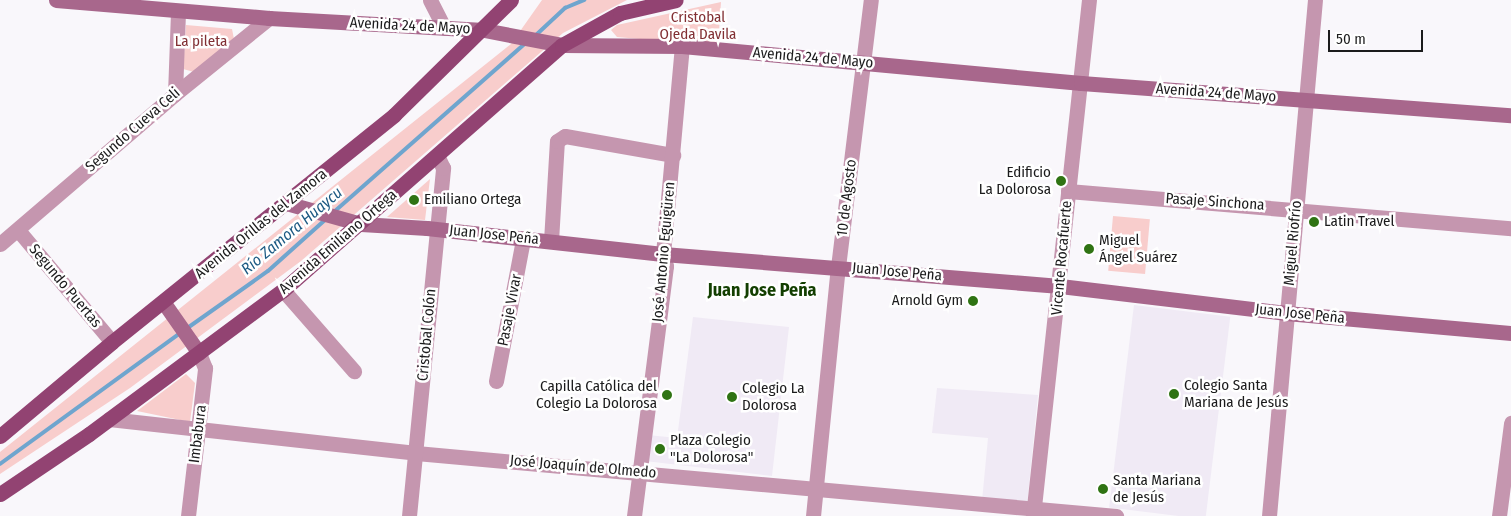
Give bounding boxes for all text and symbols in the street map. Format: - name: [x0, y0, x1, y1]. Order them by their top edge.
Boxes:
- park label: Cristobal Ojeda Davila: [660, 8, 736, 43]
- street label: Avenida 24 de Mayo: [349, 14, 471, 38]
- scale bar: [1331, 20, 1426, 52]
- text: 50 m: [1336, 30, 1366, 48]
- park label: La pileta: [175, 33, 227, 51]
- street label: Avenida 24 de Mayo: [752, 44, 874, 72]
- street label: Avenida 24 de Mayo: [1155, 80, 1277, 106]
- street label: Segundo Cueva Celi: [82, 84, 184, 176]
- street label: 10 de Agosto: [833, 158, 861, 238]
- place label: Edificio La Dolorosa: [979, 163, 1051, 198]
- street label: Avenida Orillas del Zamora: [191, 165, 331, 283]
- marker: Edificio La Dolorosa: [1055, 175, 1067, 187]
- street label: José Antonio Eguigüren: [649, 181, 679, 323]
- water label: Río Zamora Huaycu: [238, 183, 346, 279]
- street label: Avenida Emiliano Ortega: [275, 186, 401, 298]
- street label: Pasaje Sinchona: [1165, 190, 1265, 214]
- place label: Emiliano Ortega: [424, 191, 521, 209]
- marker: Emiliano Ortega: [408, 194, 420, 206]
- street label: Vicente Rocafuerte: [1048, 200, 1076, 316]
- street label: Miguel Riofrío: [1280, 200, 1306, 286]
- place label: Latin Travel: [1324, 213, 1394, 231]
- marker: Latin Travel: [1308, 216, 1320, 228]
- street label: Juan Jose Peña: [448, 221, 540, 249]
- place label: Miguel Ángel Suárez: [1099, 231, 1177, 266]
- street label: Segundo Puertas: [25, 241, 105, 331]
- marker: Miguel Ángel Suárez: [1083, 243, 1095, 255]
- street label: Juan Jose Peña: [851, 259, 943, 285]
- street label: Pasaje Vivar: [494, 272, 526, 348]
- district label: Juan Jose Peña: [707, 279, 817, 301]
- street label: Cristobal Colón: [414, 288, 440, 382]
- place label: Arnold Gym: [892, 292, 963, 310]
- marker: Arnold Gym: [967, 295, 979, 307]
- street label: Juan Jose Peña: [1254, 300, 1346, 328]
- place label: Colegio Santa Mariana de Jesús: [1184, 376, 1288, 411]
- place label: Capilla Católica del Colegio La Dolorosa: [536, 377, 657, 412]
- place label: Colegio La Dolorosa: [742, 379, 805, 414]
- marker: Colegio Santa Mariana de Jesús: [1168, 388, 1180, 400]
- marker: Capilla Católica del Colegio La Dolorosa: [661, 389, 673, 401]
- marker: Colegio La Dolorosa: [726, 391, 738, 403]
- street label: Imbabura: [185, 404, 211, 464]
- place label: Plaza Colegio "La Dolorosa": [670, 431, 753, 466]
- marker: Plaza Colegio "La Dolorosa": [654, 443, 666, 455]
- street label: José Joaquín de Olmedo: [509, 452, 657, 482]
- place label: Santa Mariana de Jesús: [1113, 471, 1201, 506]
- marker: Santa Mariana de Jesús: [1097, 483, 1109, 495]

